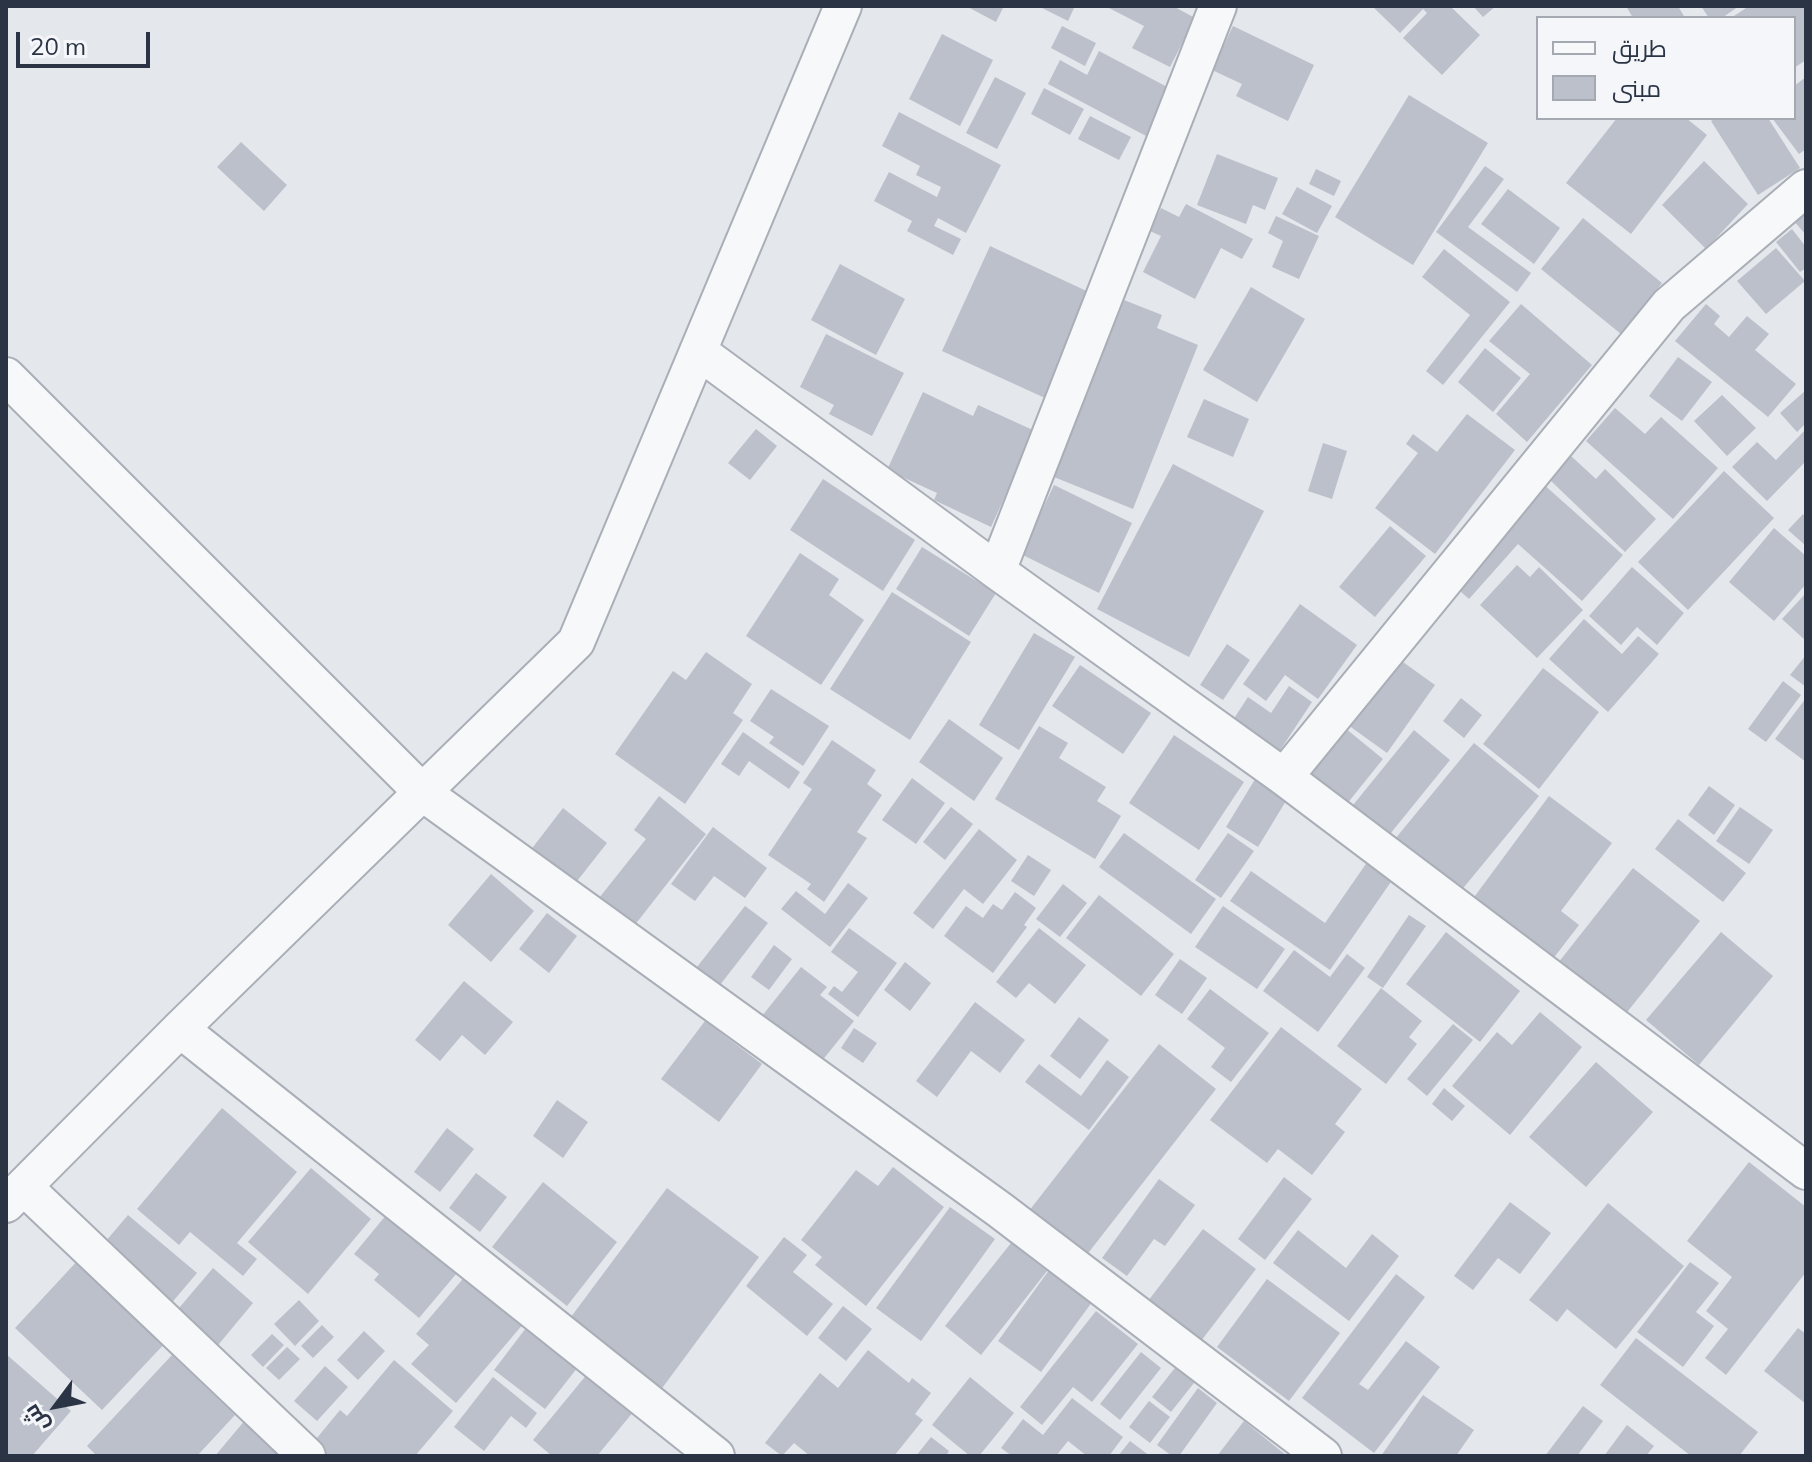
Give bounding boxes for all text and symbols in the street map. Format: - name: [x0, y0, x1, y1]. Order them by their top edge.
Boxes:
- scale bar: [20, 16, 154, 66]
- legend: [1536, 16, 1796, 120]
- text: 20 m: [30, 31, 86, 61]
- text: طريق: [1612, 33, 1667, 63]
- text: مبنى: [1612, 73, 1661, 103]
- north arrow: [16, 1366, 96, 1446]
- text: ش: [16, 1399, 55, 1438]

